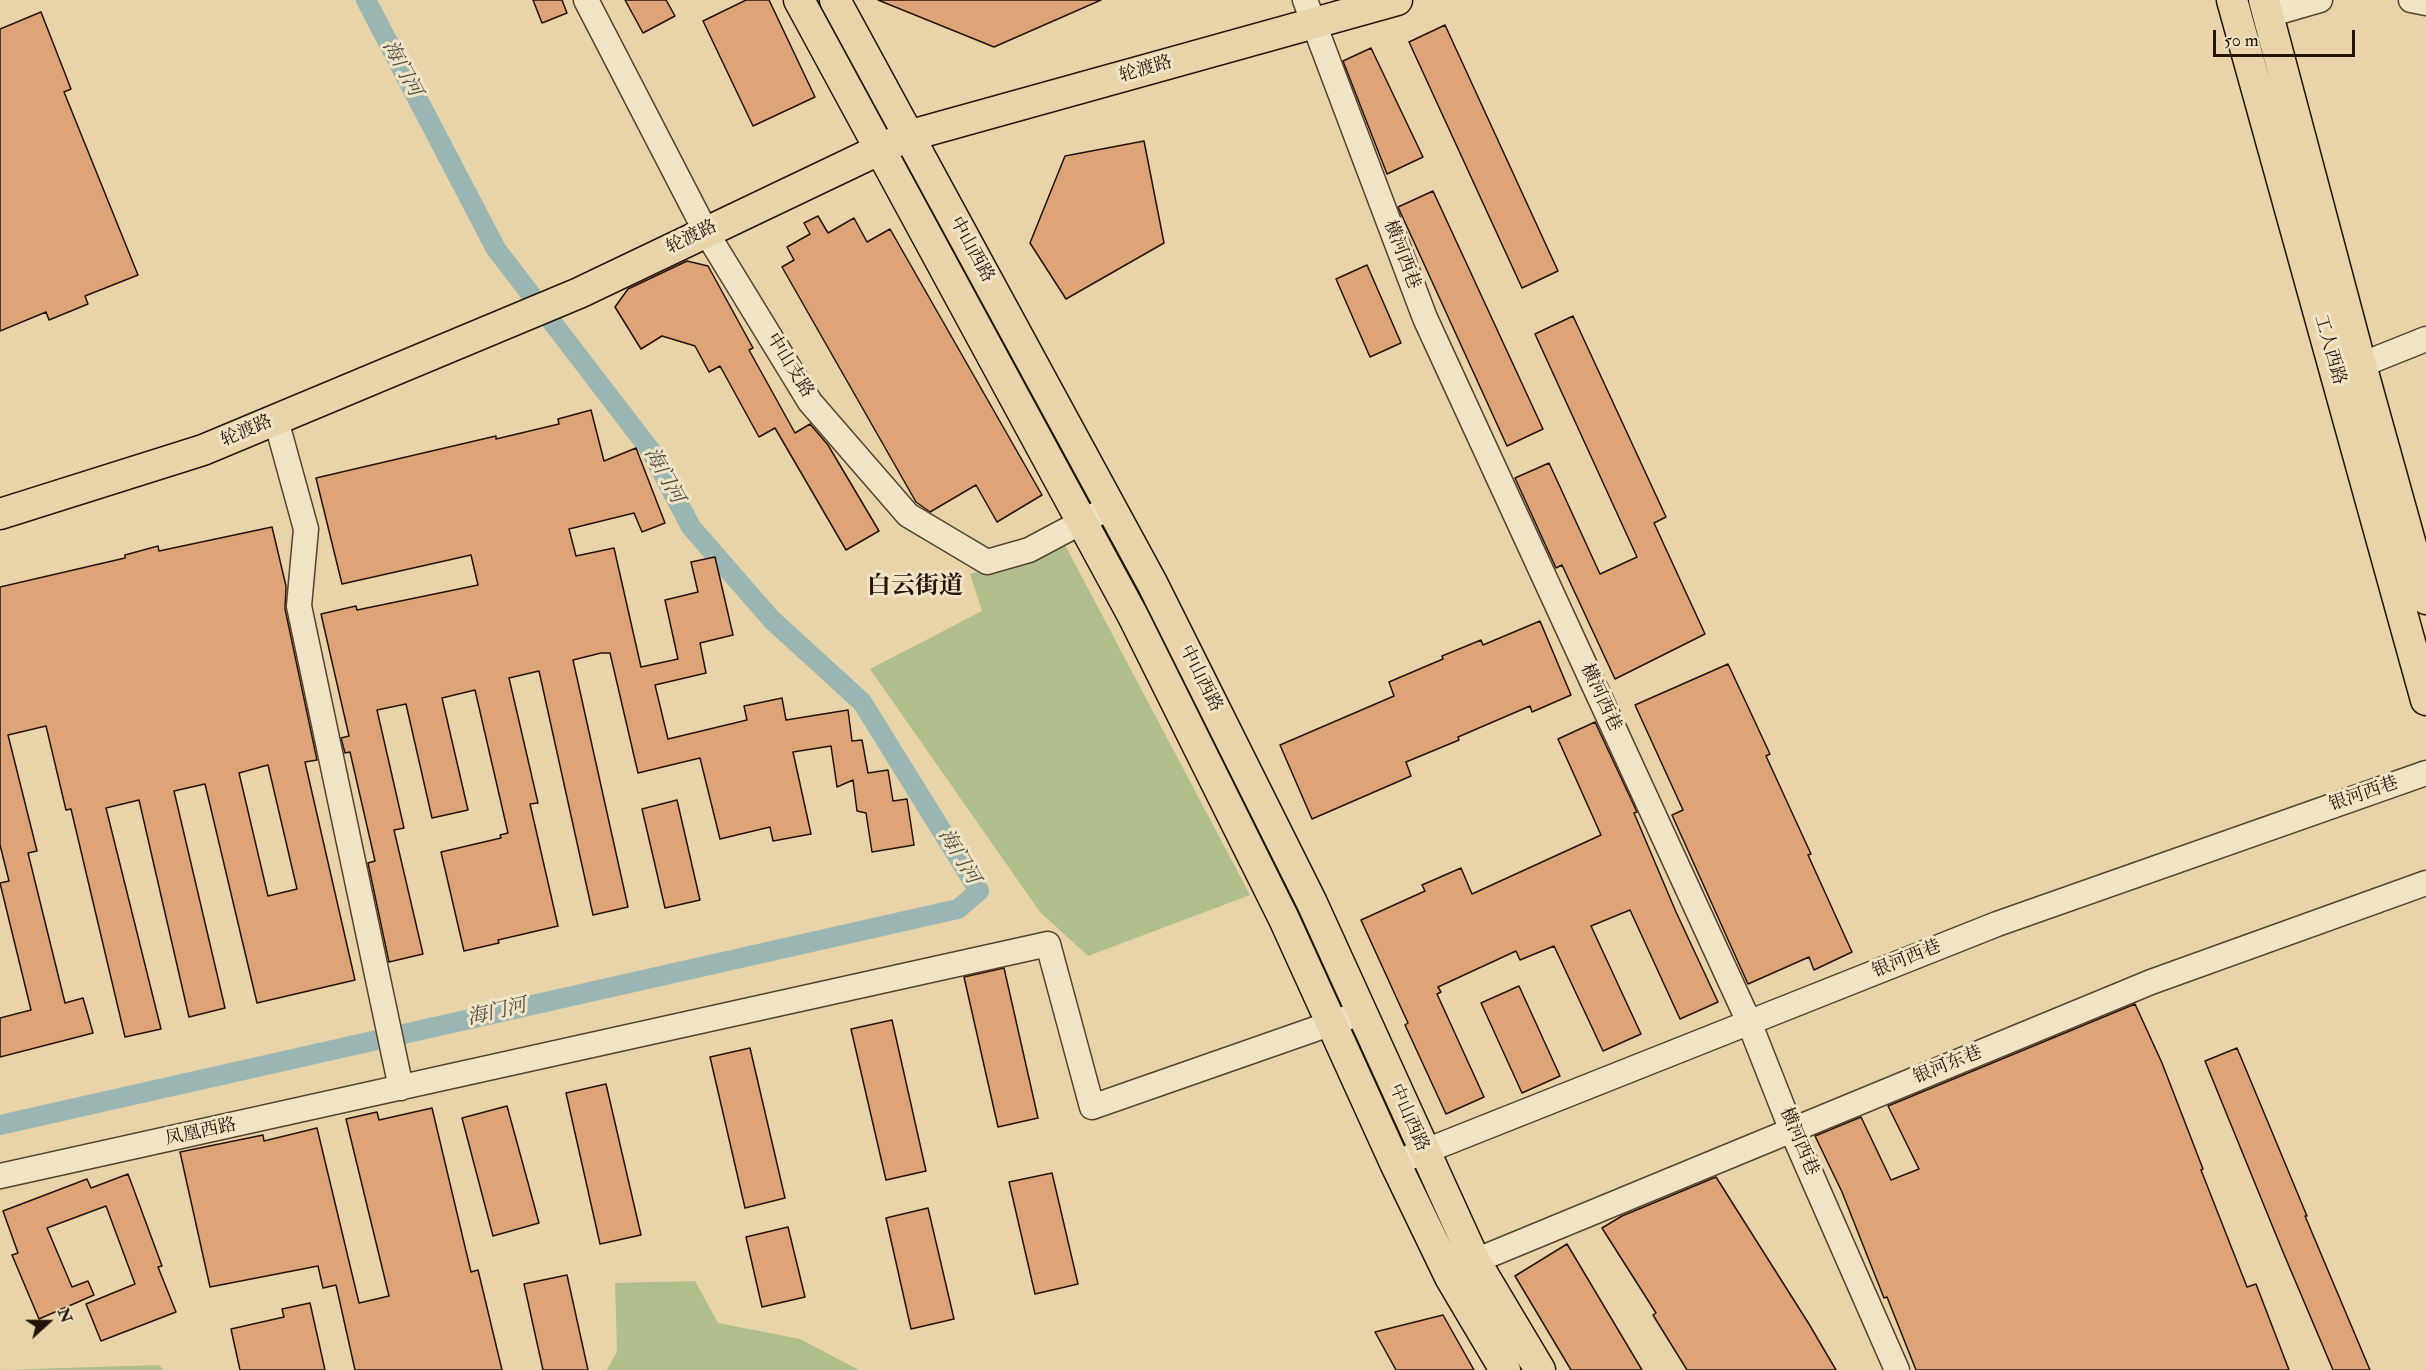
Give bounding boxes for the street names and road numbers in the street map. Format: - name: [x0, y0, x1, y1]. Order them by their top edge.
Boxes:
- street label: 轮渡路: [1117, 52, 1175, 88]
- street label: 中山西路: [944, 213, 998, 287]
- street label: 轮渡路: [663, 216, 721, 260]
- street label: 横河西巷: [1378, 218, 1424, 292]
- street label: 工人西路: [2309, 312, 2349, 388]
- street label: 中山支路: [761, 330, 817, 402]
- street label: 轮渡路: [218, 412, 276, 452]
- street label: 中山西路: [1174, 642, 1226, 716]
- street label: 横河西巷: [1575, 661, 1625, 735]
- street label: 银河西巷: [2326, 773, 2402, 817]
- street label: 银河西巷: [1870, 937, 1944, 983]
- street label: 银河东巷: [1911, 1043, 1985, 1089]
- street label: 中山西路: [1383, 1081, 1433, 1155]
- street label: 横河西巷: [1774, 1105, 1822, 1179]
- street label: 凤凰西路: [164, 1115, 238, 1151]

